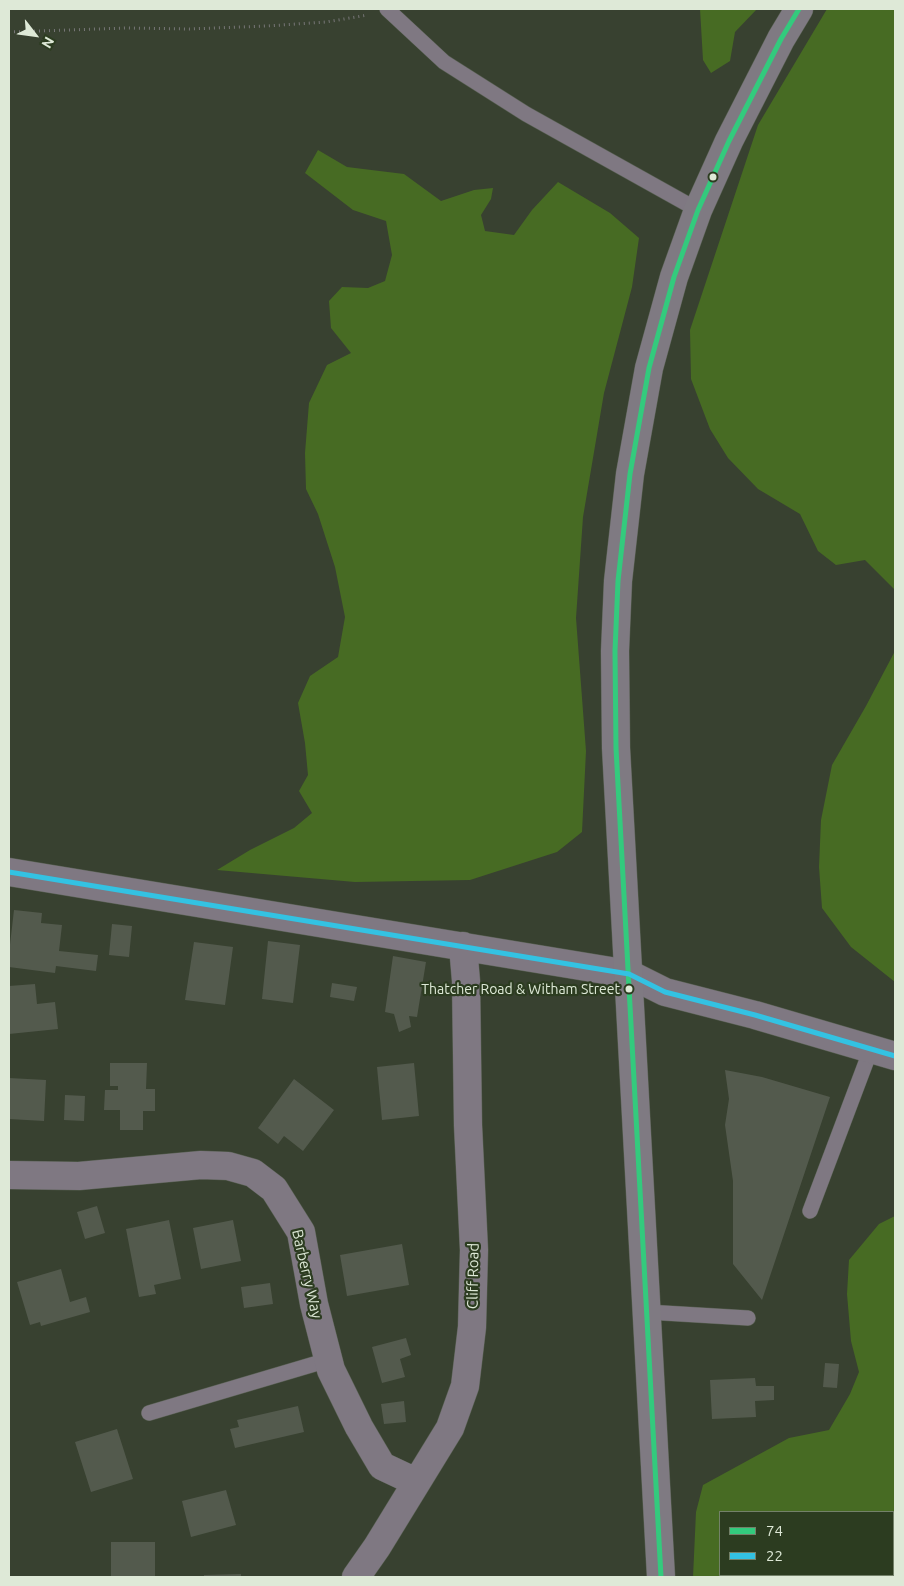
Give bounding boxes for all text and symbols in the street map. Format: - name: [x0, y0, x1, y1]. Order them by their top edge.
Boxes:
- north arrow: [10, 10, 60, 60]
- text: N: [38, 34, 58, 51]
- unlabelled marker: [708, 172, 718, 182]
- place label: Thatcher Road & Witham Street: [421, 981, 620, 997]
- marker: Thatcher Road & Witham Street: [624, 984, 634, 994]
- street label: Barberry Way: [288, 1228, 326, 1320]
- street label: Cliff Road: [463, 1243, 483, 1309]
- legend: [719, 1511, 894, 1576]
- text: 74: [766, 1522, 783, 1539]
- text: 22: [766, 1547, 783, 1564]

